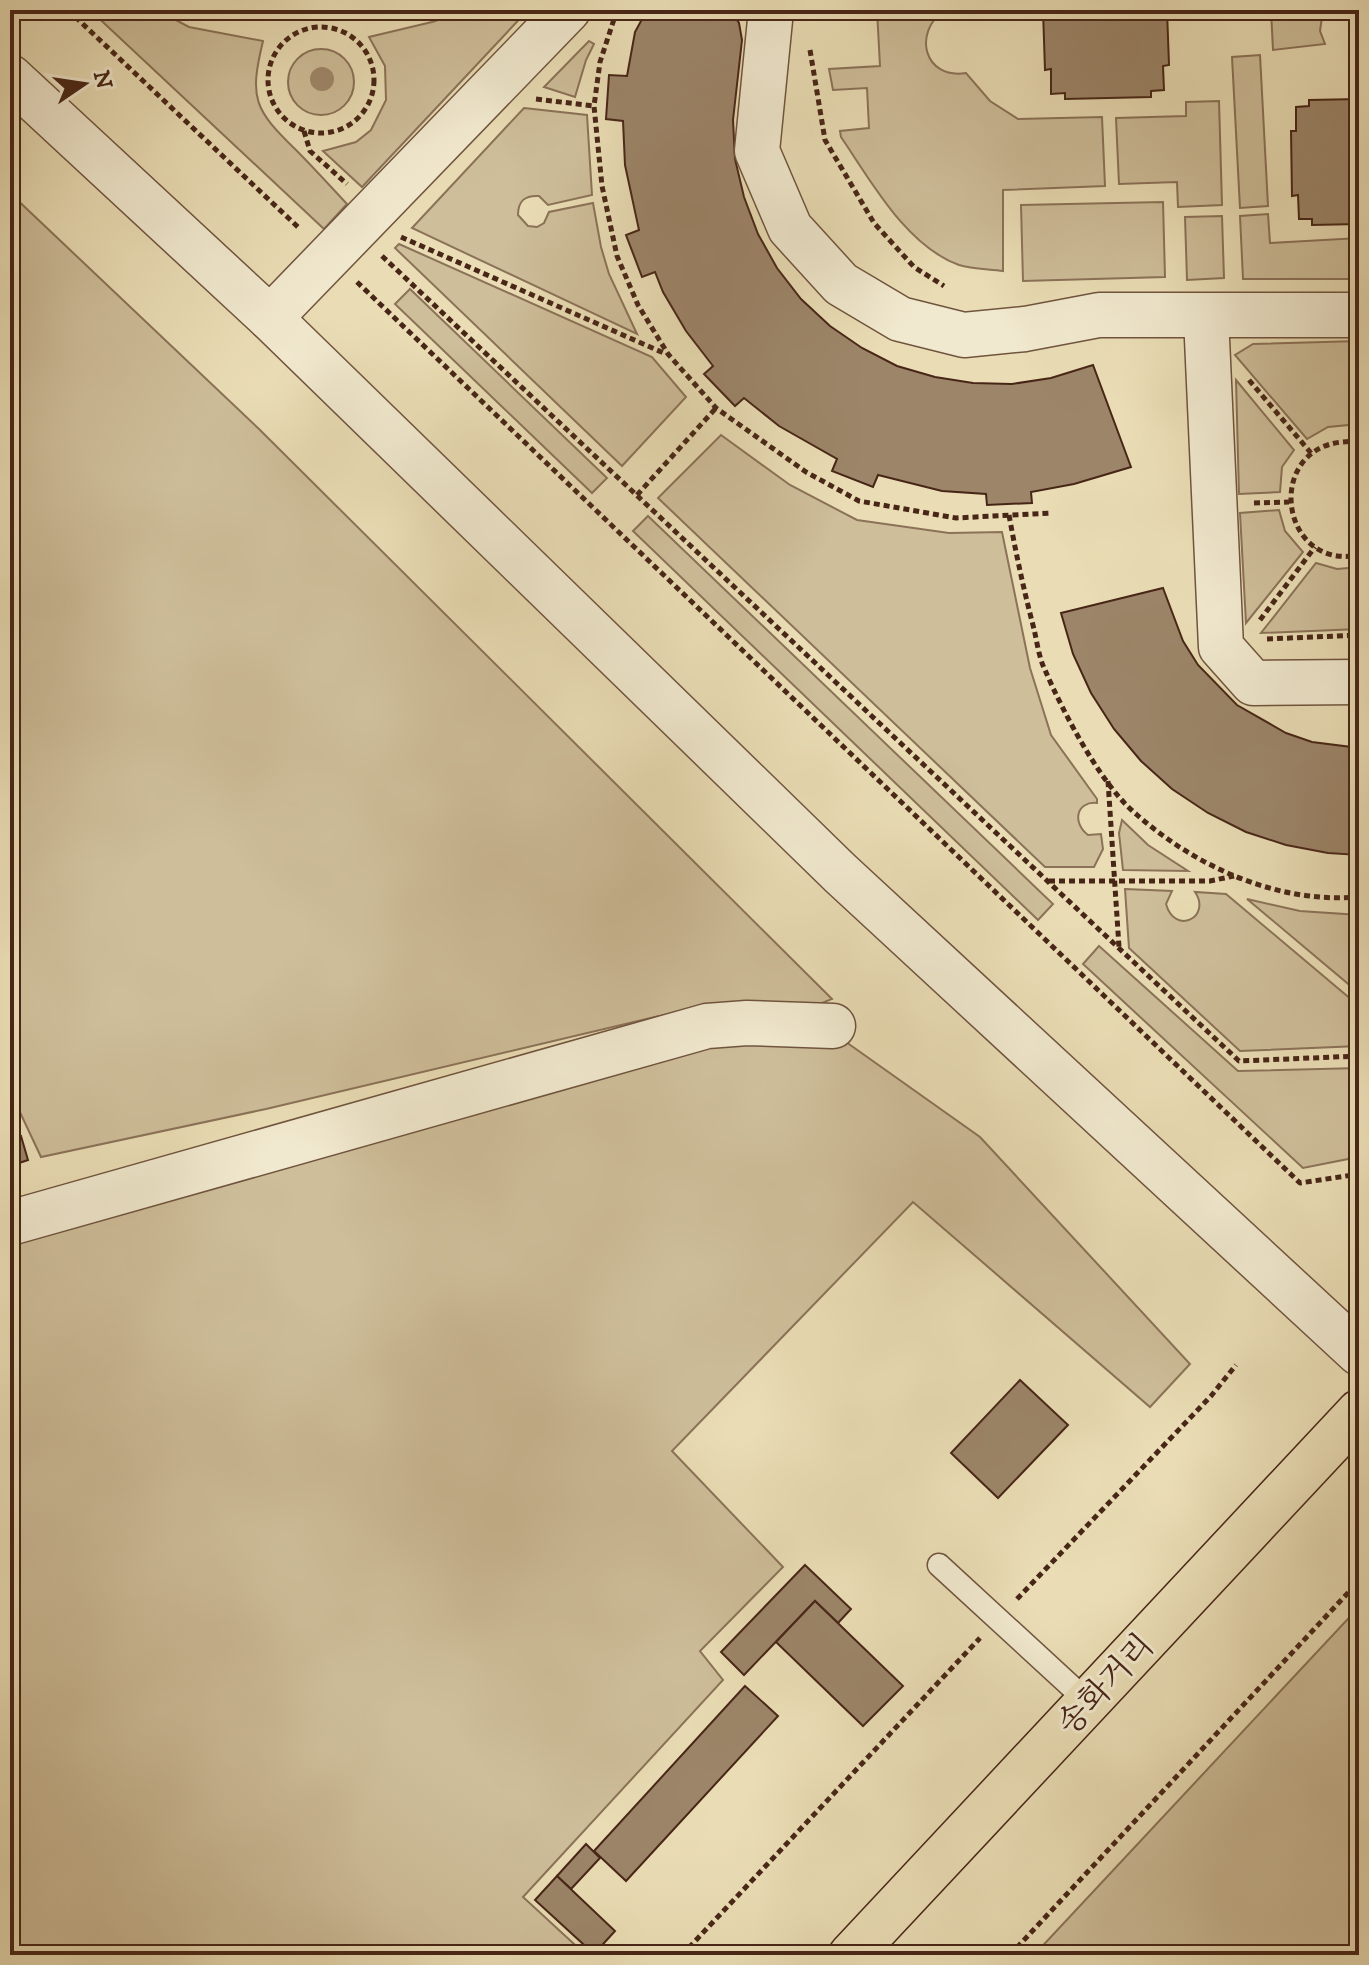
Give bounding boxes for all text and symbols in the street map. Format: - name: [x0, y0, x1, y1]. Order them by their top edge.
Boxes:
- north arrow: [44, 44, 124, 124]
- text: N: [87, 68, 117, 92]
- street label: 송화거리: [1050, 1627, 1163, 1744]

